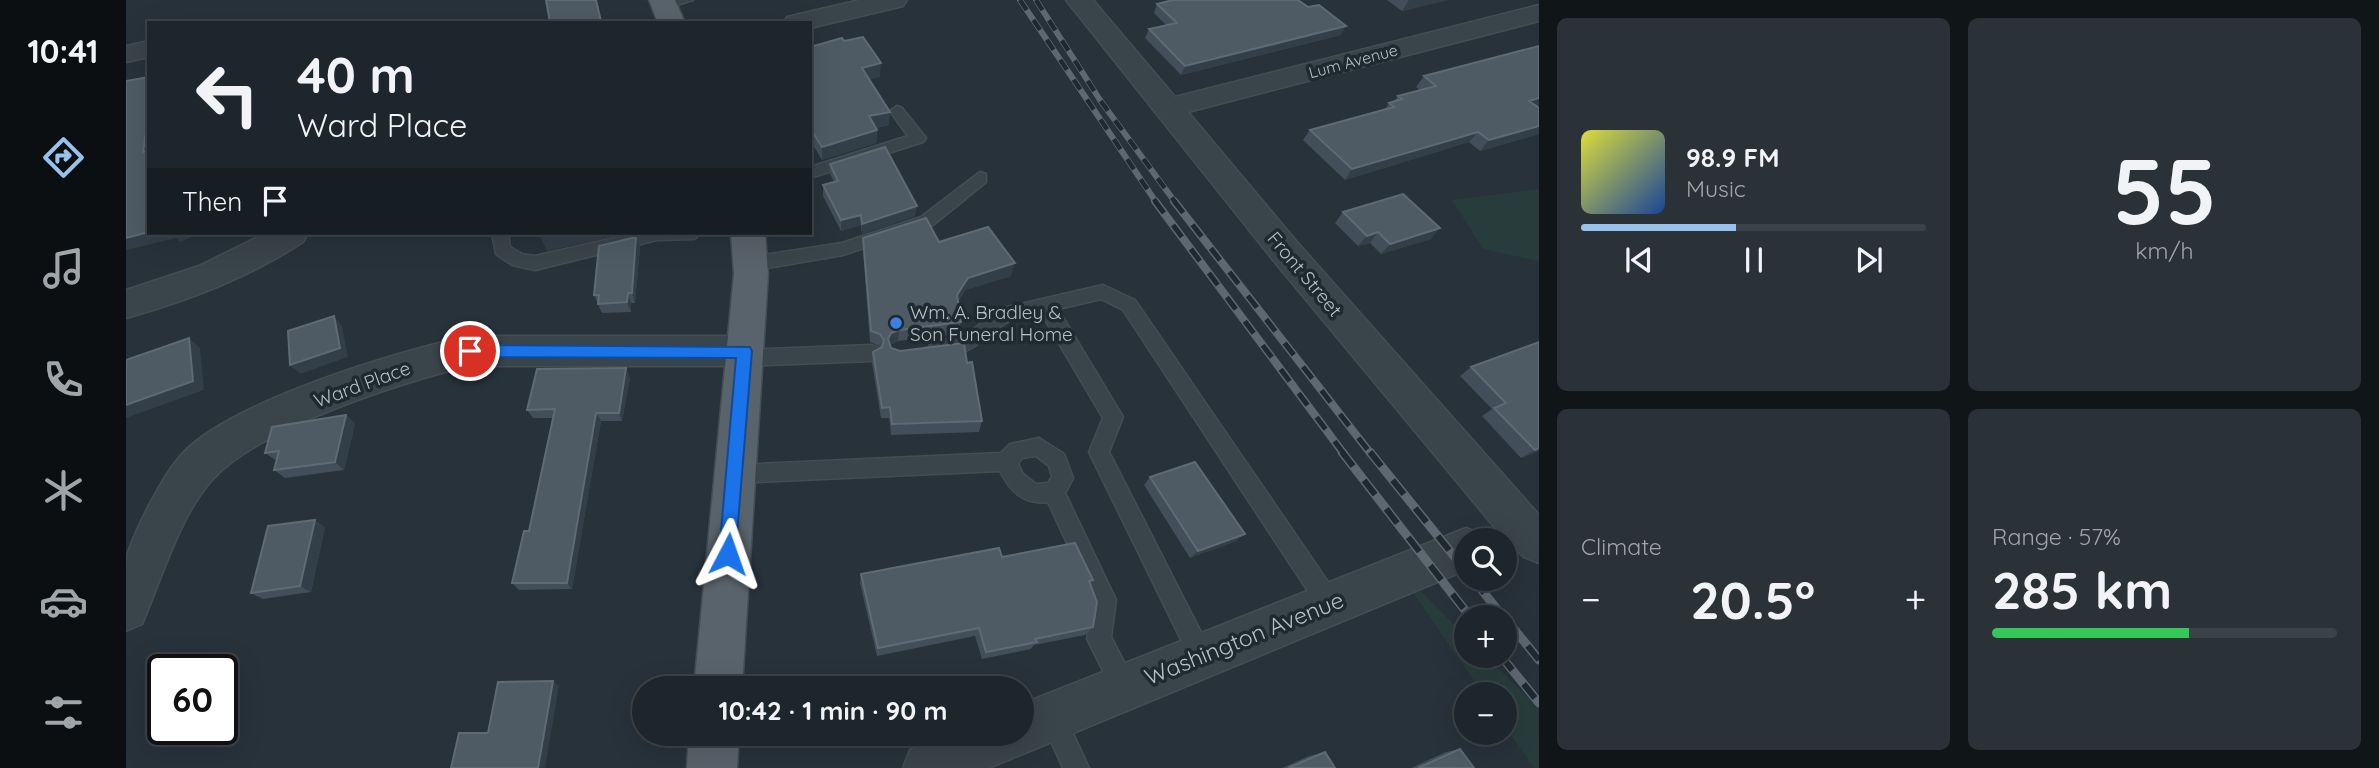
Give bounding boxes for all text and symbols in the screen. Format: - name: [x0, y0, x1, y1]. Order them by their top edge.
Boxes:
- text: 10:41: [27, 31, 99, 71]
- street label: Lum Avenue: [1306, 40, 1400, 82]
- text: 40 m: [297, 44, 415, 105]
- icon: left: [182, 49, 273, 140]
- text: Ward Place: [297, 105, 467, 145]
- icon: directions: [39, 133, 88, 182]
- text: 55: [2112, 133, 2217, 247]
- text: 98.9 FM: [1686, 141, 1779, 174]
- text: Music: [1686, 174, 1746, 203]
- icon: arrive: [256, 182, 294, 220]
- text: Then: [182, 185, 242, 218]
- street label: Front Street: [1263, 227, 1347, 321]
- text: km/h: [2135, 236, 2194, 265]
- icon: previous: [1620, 241, 1658, 279]
- icon: pause: [1735, 241, 1773, 279]
- icon: next: [1850, 241, 1888, 279]
- icon: music: [39, 244, 88, 293]
- place label: Wm. A. Bradley & Son Funeral Home: [910, 300, 1073, 346]
- marker: Wm. A. Bradley & Son Funeral Home: [888, 315, 904, 331]
- pin: [440, 321, 500, 381]
- icon: arrive: [451, 332, 489, 370]
- icon: phone: [39, 355, 88, 404]
- street label: Ward Place: [310, 355, 414, 413]
- icon: climate: [39, 466, 88, 515]
- position arrow: [691, 517, 765, 591]
- text: Range · 57%: [1992, 522, 2121, 551]
- map controls: [1454, 528, 1517, 745]
- button: search: [1454, 528, 1517, 591]
- text: Climate: [1581, 532, 1662, 561]
- text: 285 km: [1992, 557, 2172, 622]
- text: 20.5°: [1690, 567, 1815, 632]
- text: −: [1581, 575, 1601, 623]
- text: +: [1905, 575, 1926, 623]
- icon: car: [39, 577, 88, 626]
- street label: Washington Avenue: [1140, 585, 1348, 691]
- button: +: [1454, 605, 1517, 668]
- speed limit sign: 60: [147, 654, 238, 745]
- button: −: [1454, 682, 1517, 745]
- icon: filters: [39, 688, 88, 737]
- text: 10:42 · 1 min · 90 m: [719, 694, 947, 727]

